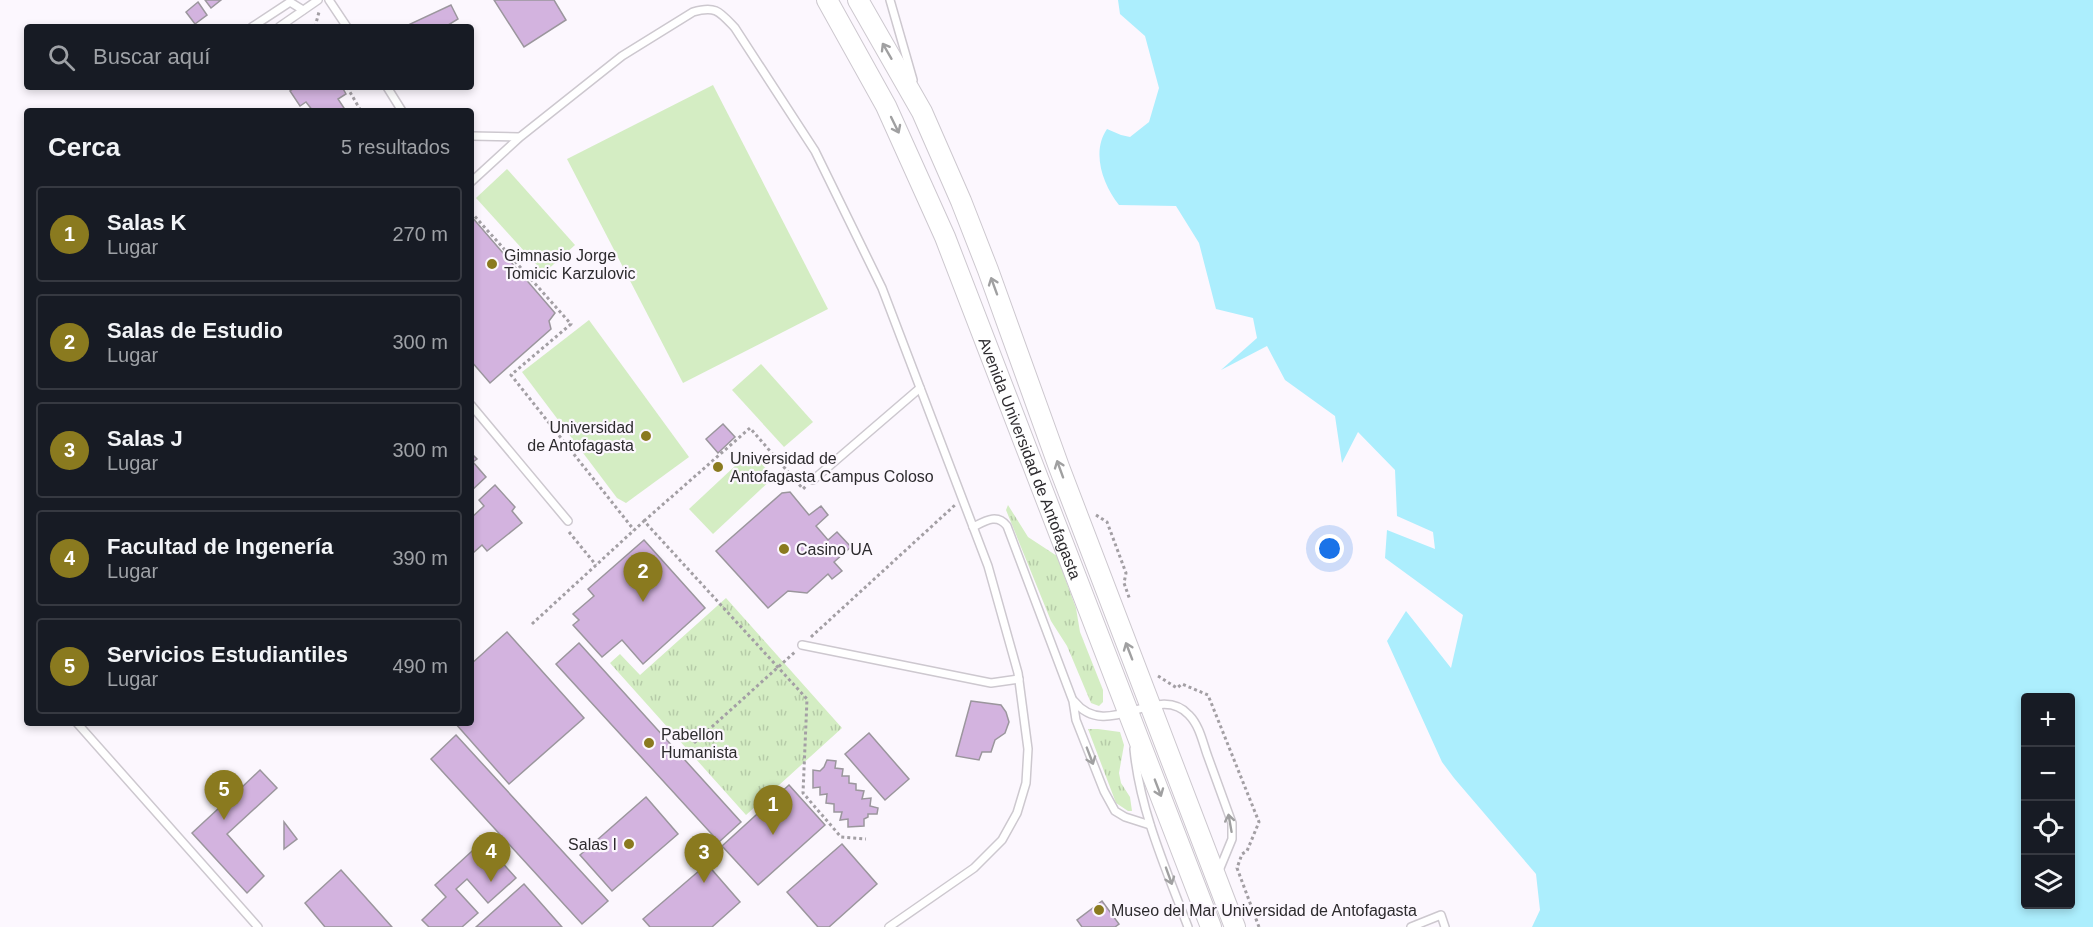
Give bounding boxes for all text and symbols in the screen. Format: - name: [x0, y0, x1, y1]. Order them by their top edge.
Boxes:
- search box: [24, 24, 474, 90]
- icon: search: [45, 41, 78, 74]
- one-way arrow: [881, 43, 893, 60]
- text: Buscar aquí: [93, 44, 210, 69]
- one-way arrow: [889, 116, 901, 133]
- text: Cerca: [48, 132, 120, 162]
- text: 5 resultados: [341, 136, 450, 158]
- text: Salas K: [107, 210, 187, 235]
- text: 1: [64, 223, 75, 245]
- text: 270 m: [392, 223, 448, 245]
- text: Lugar: [107, 236, 158, 258]
- place label: Gimnasio Jorge Tomicic Karzulovic: [504, 247, 636, 282]
- marker: Gimnasio Jorge Tomicic Karzulovic: [485, 257, 499, 271]
- one-way arrow: [987, 277, 998, 295]
- text: Salas de Estudio: [107, 318, 283, 343]
- text: 2: [64, 331, 75, 353]
- text: 300 m: [392, 331, 448, 353]
- street label: Avenida Universidad de Antofagasta: [975, 335, 1084, 582]
- text: Lugar: [107, 344, 158, 366]
- place label: Universidad de Antofagasta: [527, 419, 634, 454]
- text: Salas J: [107, 426, 183, 451]
- marker: Universidad de Antofagasta: [639, 429, 653, 443]
- text: 3: [64, 439, 75, 461]
- text: 300 m: [392, 439, 448, 461]
- place label: Universidad de Antofagasta Campus Coloso: [730, 450, 934, 485]
- text: Lugar: [107, 452, 158, 474]
- marker: Universidad de Antofagasta Campus Coloso: [711, 460, 725, 474]
- one-way arrow: [1054, 460, 1065, 479]
- text: Facultad de Ingenería: [107, 534, 333, 559]
- your location: [1315, 534, 1344, 563]
- place label: Casino UA: [796, 541, 873, 558]
- marker: Casino UA: [777, 542, 791, 556]
- text: 4: [64, 547, 75, 569]
- text: 390 m: [392, 547, 448, 569]
- pin: 2: [624, 552, 662, 602]
- text: Lugar: [107, 560, 158, 582]
- text: Servicios Estudiantiles: [107, 642, 348, 667]
- one-way arrow: [1123, 642, 1134, 661]
- text: 5: [64, 655, 75, 677]
- text: 490 m: [392, 655, 448, 677]
- text: Lugar: [107, 668, 158, 690]
- map controls: [2021, 693, 2075, 909]
- button: +: [2021, 693, 2075, 747]
- place label: Pabellon Humanista: [661, 726, 738, 761]
- marker: Pabellon Humanista: [642, 736, 656, 750]
- one-way arrow: [1085, 747, 1096, 765]
- button: −: [2021, 747, 2075, 801]
- pin: 5: [204, 770, 244, 820]
- one-way arrow: [1153, 778, 1164, 796]
- pin: 1: [754, 786, 792, 835]
- button: locate: [2021, 801, 2075, 855]
- one-way arrow: [1225, 814, 1236, 833]
- pin: 4: [472, 832, 510, 882]
- pin: 3: [684, 834, 724, 883]
- place label: Salas I: [568, 836, 617, 853]
- marker: Salas I: [622, 837, 636, 851]
- button: layers: [2021, 855, 2075, 909]
- one-way arrow: [1164, 866, 1175, 885]
- place label: Museo del Mar Universidad de Antofagasta: [1111, 902, 1417, 919]
- marker: Museo del Mar Universidad de Antofagasta: [1092, 903, 1106, 917]

